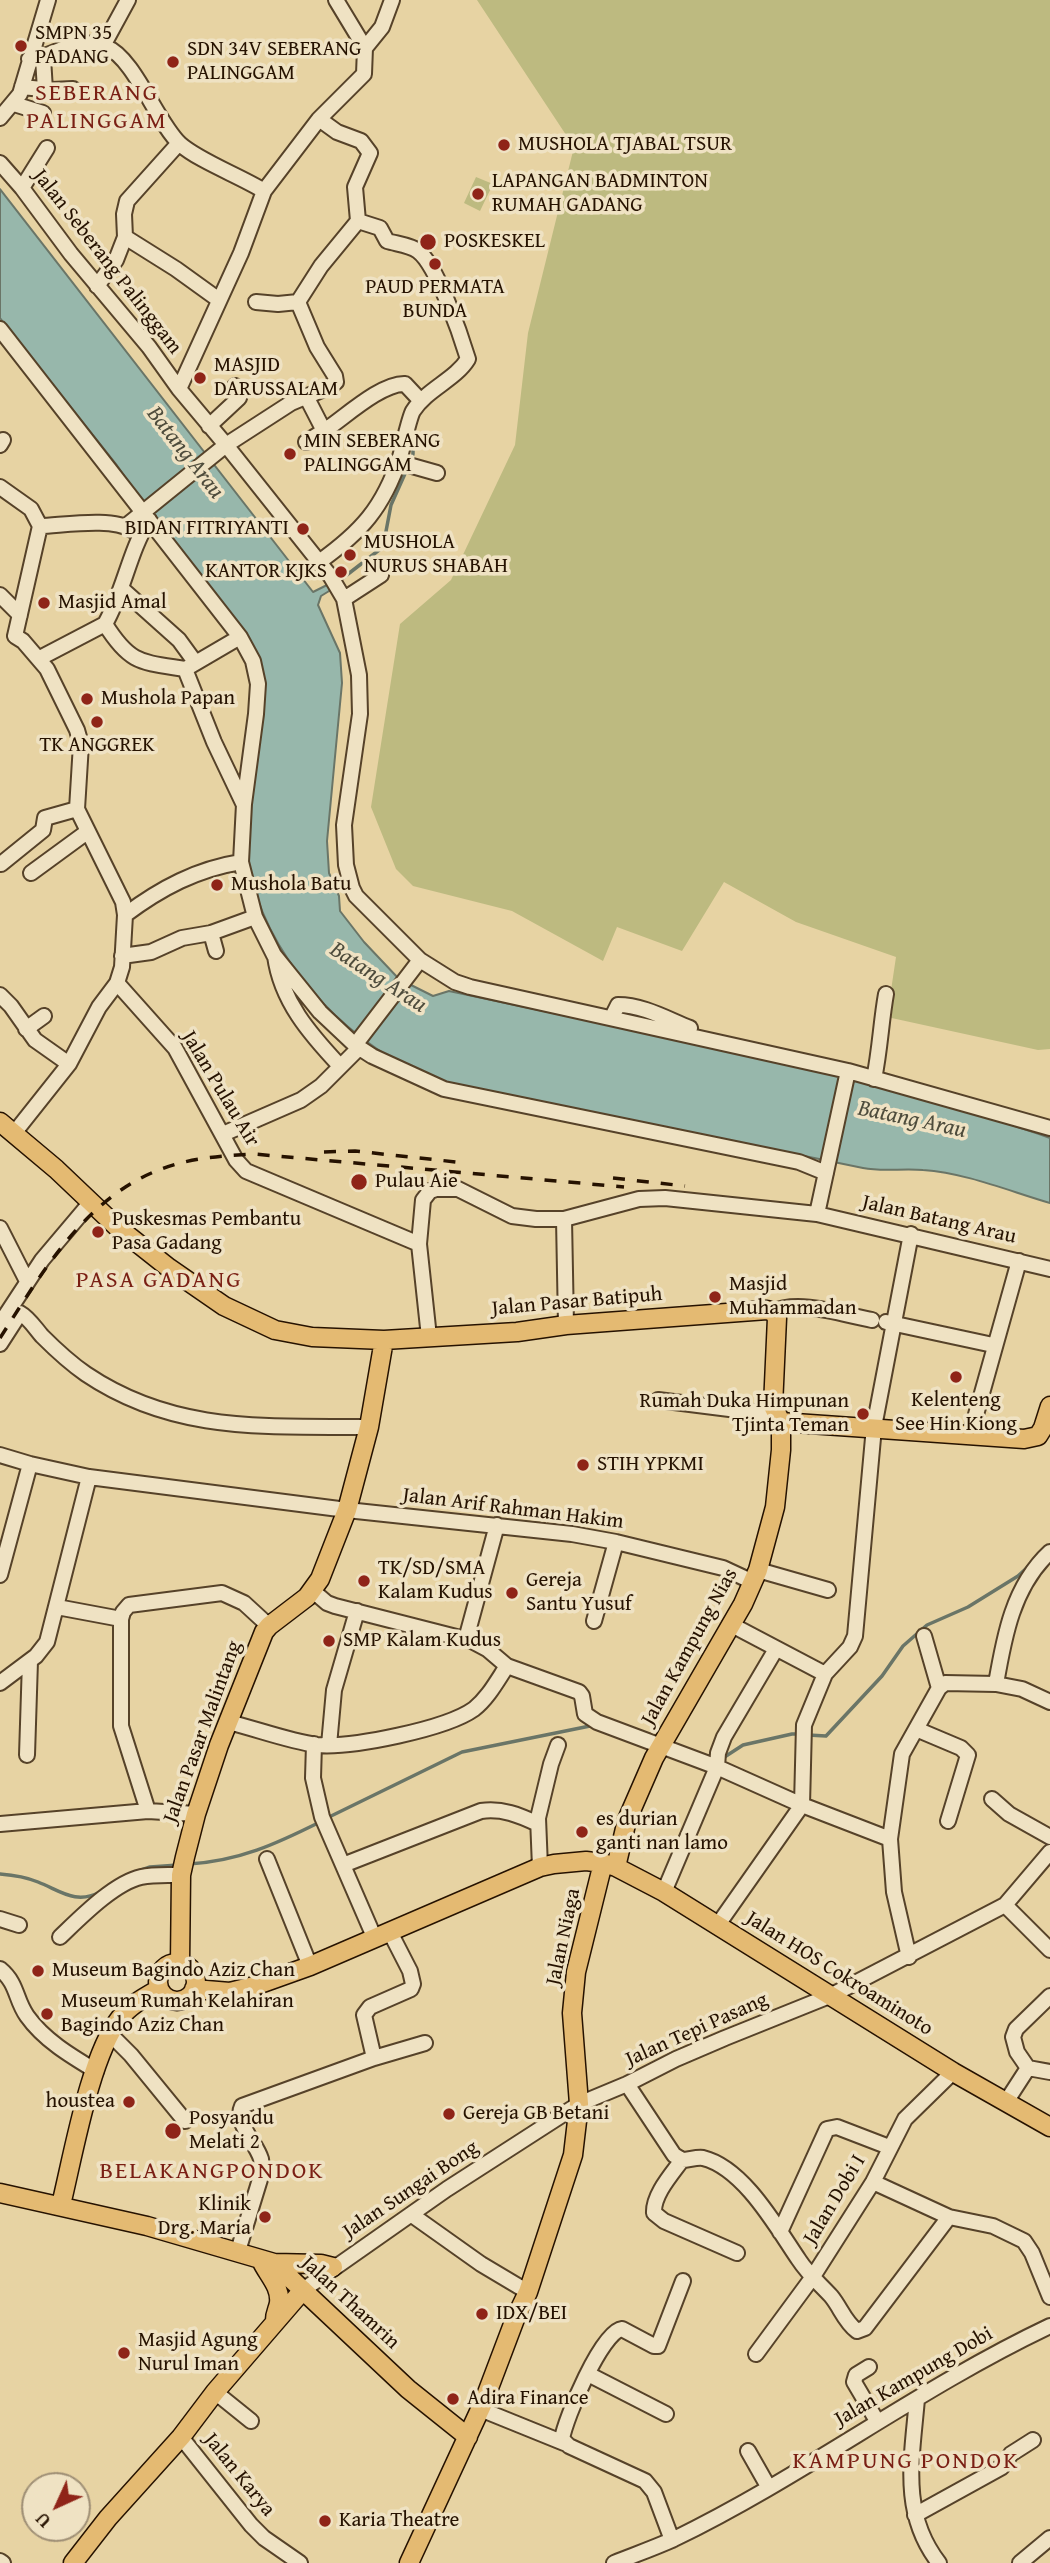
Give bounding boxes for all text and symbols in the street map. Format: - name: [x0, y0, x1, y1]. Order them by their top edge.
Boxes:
- place label: SMPN 35 PADANG: [35, 21, 112, 71]
- place label: SDN 34V SEBERANG PALINGGAM: [187, 37, 361, 87]
- marker: SMPN 35 PADANG: [13, 38, 29, 54]
- marker: SDN 34V SEBERANG PALINGGAM: [165, 54, 181, 70]
- district label: SEBERANG PALINGGAM: [27, 80, 167, 136]
- place label: MUSHOLA TJABAL TSUR: [518, 132, 732, 158]
- marker: MUSHOLA TJABAL TSUR: [496, 137, 512, 153]
- street label: Jalan Seberang Palinggam: [27, 165, 187, 359]
- place label: LAPANGAN BADMINTON RUMAH GADANG: [492, 169, 708, 219]
- marker: LAPANGAN BADMINTON RUMAH GADANG: [470, 186, 486, 202]
- place label: POSKESKEL: [444, 229, 545, 255]
- marker: POSKESKEL: [418, 232, 438, 252]
- marker: PAUD PERMATA BUNDA: [427, 256, 443, 272]
- place label: PAUD PERMATA BUNDA: [365, 275, 505, 325]
- place label: MASJID DARUSSALAM: [214, 353, 338, 403]
- marker: MASJID DARUSSALAM: [192, 370, 208, 386]
- water label: Batang Arau: [140, 401, 230, 505]
- place label: MIN SEBERANG PALINGGAM: [304, 429, 440, 479]
- marker: MIN SEBERANG PALINGGAM: [282, 446, 298, 462]
- place label: BIDAN FITRIYANTI: [125, 516, 289, 542]
- marker: BIDAN FITRIYANTI: [295, 521, 311, 537]
- place label: MUSHOLA NURUS SHABAH: [364, 530, 508, 580]
- marker: MUSHOLA NURUS SHABAH: [342, 547, 358, 563]
- place label: KANTOR KJKS: [205, 559, 327, 585]
- marker: KANTOR KJKS: [333, 564, 349, 580]
- place label: Masjid Amal: [58, 590, 167, 616]
- marker: Masjid Amal: [36, 595, 52, 611]
- place label: Mushola Papan: [101, 686, 235, 712]
- marker: Mushola Papan: [79, 691, 95, 707]
- marker: TK ANGGREK: [89, 714, 105, 730]
- place label: TK ANGGREK: [39, 733, 155, 759]
- place label: Mushola Batu: [231, 872, 351, 898]
- marker: Mushola Batu: [209, 877, 225, 893]
- water label: Batang Arau: [324, 936, 432, 1020]
- street label: Jalan Pulau Air: [176, 1027, 264, 1151]
- water label: Batang Arau: [855, 1095, 969, 1145]
- place label: Pulau Aie: [375, 1169, 458, 1195]
- marker: Pulau Aie: [349, 1172, 369, 1192]
- street label: Jalan Batang Arau: [860, 1190, 1018, 1250]
- place label: Puskesmas Pembantu Pasa Gadang: [112, 1207, 301, 1257]
- marker: Puskesmas Pembantu Pasa Gadang: [90, 1224, 106, 1240]
- district label: PASA GADANG: [77, 1267, 241, 1295]
- place label: Masjid Muhammadan: [729, 1272, 856, 1322]
- street label: Jalan Pasar Batipuh: [491, 1282, 663, 1322]
- marker: Masjid Muhammadan: [707, 1289, 723, 1305]
- marker: Kelenteng See Hin Kiong: [948, 1369, 964, 1385]
- place label: Kelenteng See Hin Kiong: [895, 1388, 1017, 1438]
- place label: Rumah Duka Himpunan Tjinta Teman: [640, 1389, 849, 1439]
- marker: Rumah Duka Himpunan Tjinta Teman: [855, 1406, 871, 1422]
- place label: STIH YPKMI: [597, 1452, 704, 1478]
- marker: STIH YPKMI: [575, 1457, 591, 1473]
- street label: Jalan Arif Rahman Hakim: [401, 1483, 625, 1535]
- place label: TK/SD/SMA Kalam Kudus: [378, 1556, 493, 1606]
- street label: Jalan Kampung Nias: [636, 1564, 744, 1730]
- place label: Gereja Santu Yusuf: [526, 1568, 632, 1618]
- marker: TK/SD/SMA Kalam Kudus: [356, 1573, 372, 1589]
- marker: Gereja Santu Yusuf: [504, 1585, 520, 1601]
- place label: SMP Kalam Kudus: [343, 1628, 501, 1654]
- marker: SMP Kalam Kudus: [321, 1633, 337, 1649]
- street label: Jalan Pasar Malintang: [158, 1638, 248, 1826]
- place label: es durian ganti nan lamo: [596, 1807, 728, 1857]
- marker: es durian ganti nan lamo: [574, 1824, 590, 1840]
- street label: Jalan Niaga: [541, 1886, 587, 1988]
- street label: Jalan HOS Cokroaminoto: [741, 1906, 937, 2042]
- place label: Museum Bagindo Aziz Chan: [52, 1958, 295, 1984]
- marker: Museum Bagindo Aziz Chan: [30, 1963, 46, 1979]
- street label: Jalan Tepi Pasang: [622, 1987, 772, 2073]
- place label: Museum Rumah Kelahiran Bagindo Aziz Chan: [61, 1989, 294, 2039]
- marker: Museum Rumah Kelahiran Bagindo Aziz Chan: [39, 2006, 55, 2022]
- place label: houstea: [46, 2089, 115, 2115]
- marker: houstea: [121, 2094, 137, 2110]
- place label: Gereja GB Betani: [463, 2101, 609, 2127]
- place label: Posyandu Melati 2: [189, 2106, 274, 2156]
- marker: Gereja GB Betani: [441, 2106, 457, 2122]
- marker: Posyandu Melati 2: [163, 2121, 183, 2141]
- street label: Jalan Sungai Bong: [338, 2135, 484, 2245]
- street label: Jalan Dobi I: [798, 2151, 872, 2249]
- district label: BELAKANGPONDOK: [101, 2158, 323, 2186]
- place label: Klinik Drg. Maria: [158, 2192, 251, 2242]
- marker: Klinik Drg. Maria: [257, 2209, 273, 2225]
- street label: Jalan Thamrin: [295, 2251, 405, 2355]
- place label: IDX/BEI: [496, 2301, 567, 2327]
- marker: IDX/BEI: [474, 2306, 490, 2322]
- street label: Jalan Kampung Dobi: [831, 2322, 997, 2432]
- place label: Masjid Agung Nurul Iman: [138, 2328, 258, 2378]
- marker: Masjid Agung Nurul Iman: [116, 2345, 132, 2361]
- place label: Adira Finance: [467, 2386, 589, 2412]
- marker: Adira Finance: [445, 2391, 461, 2407]
- street label: Jalan Karya: [198, 2428, 280, 2522]
- district label: KAMPUNG PONDOK: [794, 2448, 1018, 2476]
- north arrow: [21, 2472, 91, 2542]
- text: U: [28, 2506, 57, 2535]
- place label: Karia Theatre: [339, 2508, 459, 2534]
- marker: Karia Theatre: [317, 2513, 333, 2529]

